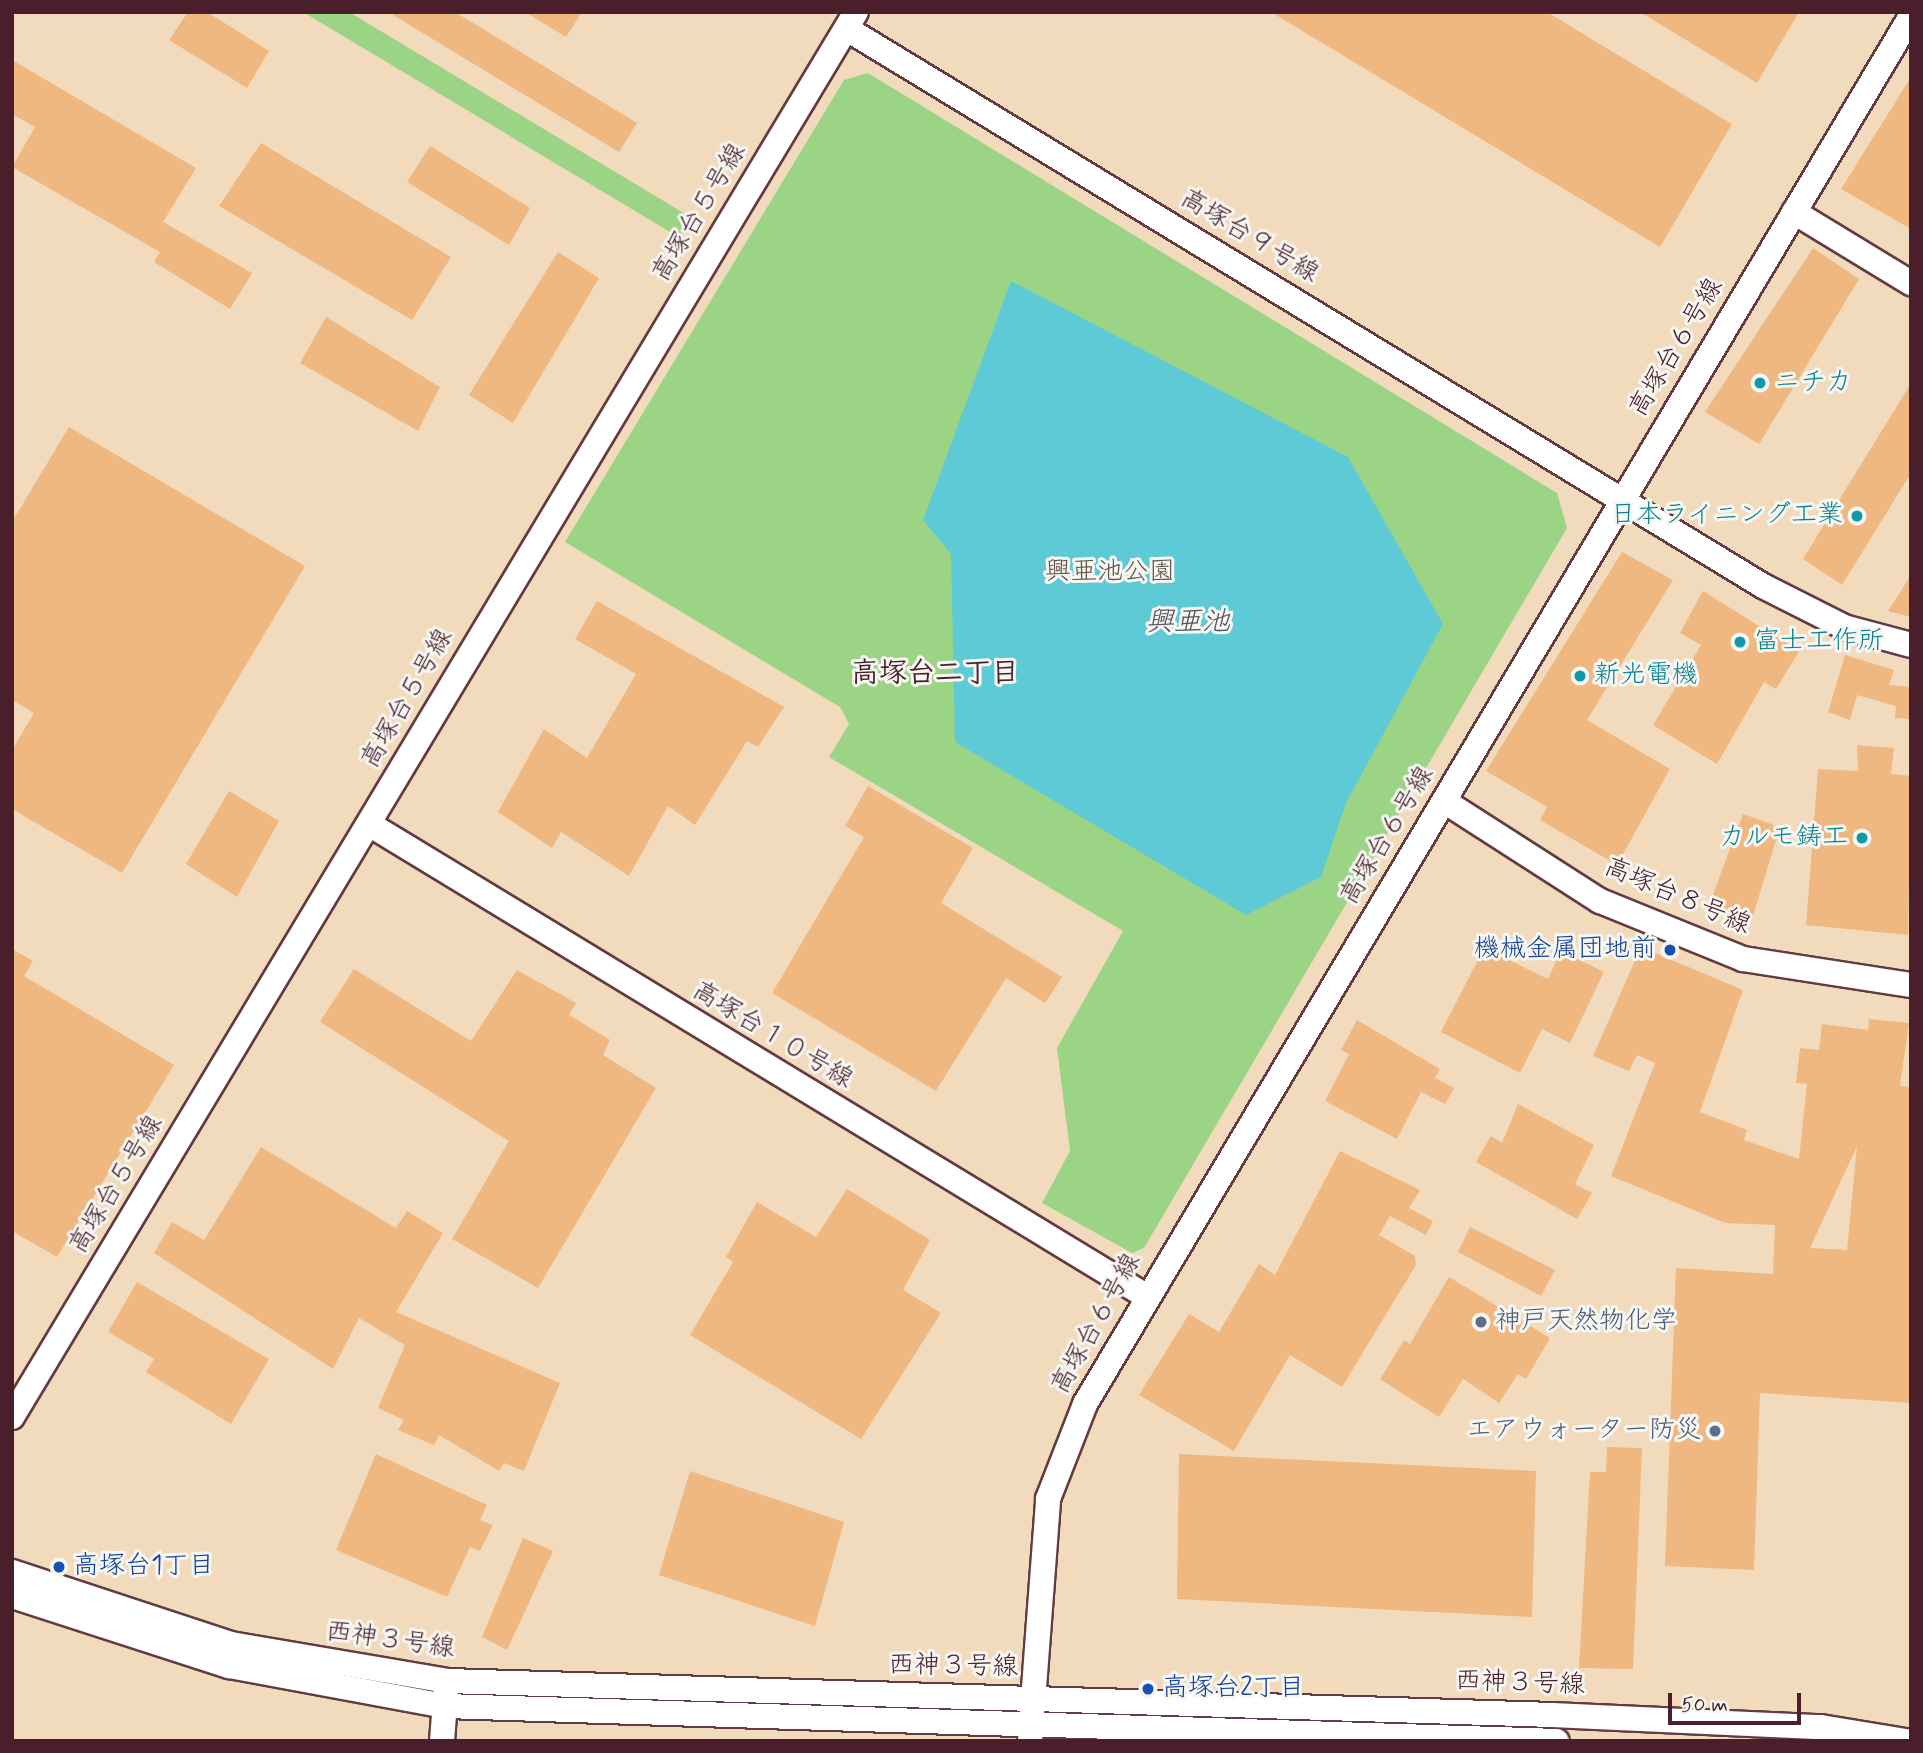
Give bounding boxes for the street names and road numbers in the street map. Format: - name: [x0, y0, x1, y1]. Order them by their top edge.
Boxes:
- street label: 高塚台５号線: [646, 138, 754, 288]
- street label: 高塚台９号線: [1174, 183, 1324, 291]
- street label: 高塚台６号線: [1623, 273, 1731, 423]
- street label: 高塚台５号線: [355, 624, 461, 774]
- street label: 高塚台６号線: [1334, 761, 1442, 911]
- street label: 高塚台８号線: [1599, 852, 1755, 942]
- street label: 高塚台１０号線: [686, 976, 858, 1096]
- street label: 高塚台５号線: [63, 1110, 171, 1260]
- street label: 高塚台６号線: [1046, 1248, 1148, 1400]
- street label: 西神３号線: [323, 1617, 457, 1665]
- street label: 西神３号線: [888, 1650, 1018, 1684]
- street label: 西神３号線: [1454, 1666, 1586, 1702]

